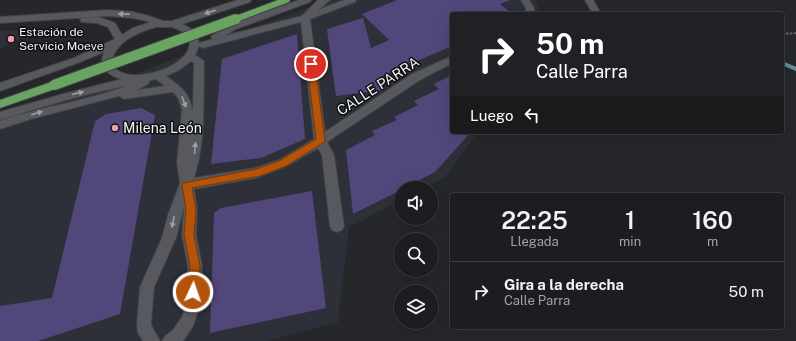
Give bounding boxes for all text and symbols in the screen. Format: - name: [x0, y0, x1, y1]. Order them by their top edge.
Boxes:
- one-way arrow: [204, 9, 216, 15]
- one-way arrow: [117, 11, 130, 17]
- place label: Estación de Servicio Moeve: [19, 25, 104, 53]
- text: 50 m: [536, 27, 604, 60]
- icon: right: [470, 28, 522, 80]
- marker: Estación de Servicio Moeve: [6, 34, 16, 44]
- pin: [294, 47, 328, 81]
- icon: arrive: [300, 53, 322, 75]
- street label: CALLE PARRA: [334, 54, 422, 118]
- text: Calle Parra: [536, 61, 628, 82]
- one-way arrow: [71, 90, 84, 96]
- one-way arrow: [182, 97, 188, 109]
- icon: left: [521, 104, 543, 126]
- text: Luego: [470, 107, 513, 124]
- one-way arrow: [32, 110, 44, 116]
- place label: Milena León: [123, 120, 202, 136]
- marker: Milena León: [110, 123, 120, 133]
- one-way arrow: [192, 142, 199, 154]
- map controls: [394, 181, 438, 329]
- button: sound: [394, 181, 438, 225]
- text: 22:25: [501, 206, 568, 234]
- text: 1: [625, 206, 635, 234]
- text: 160: [692, 206, 733, 234]
- one-way arrow: [169, 216, 175, 228]
- button: search: [394, 233, 438, 277]
- text: Llegada: [510, 234, 559, 249]
- text: min: [619, 234, 641, 249]
- text: m: [707, 234, 718, 249]
- position arrow: [172, 271, 214, 313]
- text: Gira a la derecha: [504, 276, 624, 293]
- icon: right: [470, 281, 492, 303]
- text: 50 m: [729, 283, 764, 300]
- button: layers: [394, 285, 438, 329]
- text: Calle Parra: [504, 293, 570, 308]

